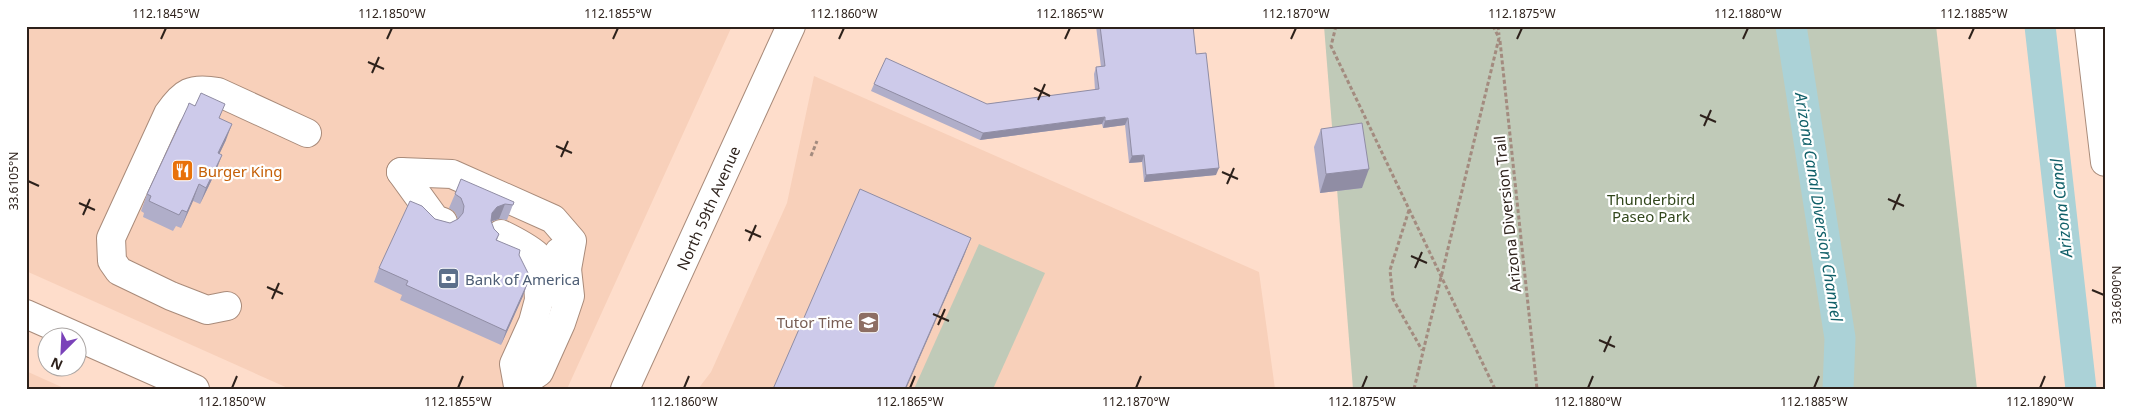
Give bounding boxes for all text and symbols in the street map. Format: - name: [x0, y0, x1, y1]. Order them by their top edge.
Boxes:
- text: 112.1845°W: [132, 5, 200, 22]
- text: 112.1850°W: [358, 5, 426, 22]
- text: 112.1855°W: [584, 5, 652, 22]
- text: 112.1860°W: [810, 5, 878, 22]
- text: 112.1865°W: [1036, 5, 1104, 22]
- text: 112.1870°W: [1262, 5, 1330, 22]
- text: 112.1875°W: [1488, 5, 1556, 22]
- text: 112.1880°W: [1714, 5, 1782, 22]
- text: 112.1885°W: [1940, 5, 2008, 22]
- water label: Arizona Canal Diversion Channel: [1790, 90, 1848, 324]
- street label: Arizona Diversion Trail: [1489, 135, 1525, 293]
- street label: North 59th Avenue: [672, 143, 744, 273]
- text: 33.6105°N: [5, 152, 22, 210]
- water label: Arizona Canal: [2045, 157, 2077, 259]
- restaurant icon: Burger King: [170, 159, 194, 183]
- place label: Burger King: [198, 161, 283, 181]
- park label: Thunderbird Paseo Park: [1607, 189, 1695, 226]
- text: 33.6090°N: [2108, 266, 2125, 324]
- bank icon: Bank of America: [437, 267, 461, 291]
- place label: Bank of America: [465, 269, 580, 289]
- school or university icon: Tutor Time: [857, 310, 881, 334]
- place label: Tutor Time: [777, 312, 853, 332]
- north arrow: [38, 328, 88, 378]
- text: N: [47, 353, 66, 375]
- text: 112.1850°W: [198, 393, 266, 410]
- text: 112.1855°W: [424, 393, 492, 410]
- text: 112.1860°W: [650, 393, 718, 410]
- text: 112.1865°W: [876, 393, 944, 410]
- text: 112.1870°W: [1102, 393, 1170, 410]
- text: 112.1875°W: [1328, 393, 1396, 410]
- text: 112.1880°W: [1554, 393, 1622, 410]
- text: 112.1885°W: [1780, 393, 1848, 410]
- text: 112.1890°W: [2006, 393, 2074, 410]

